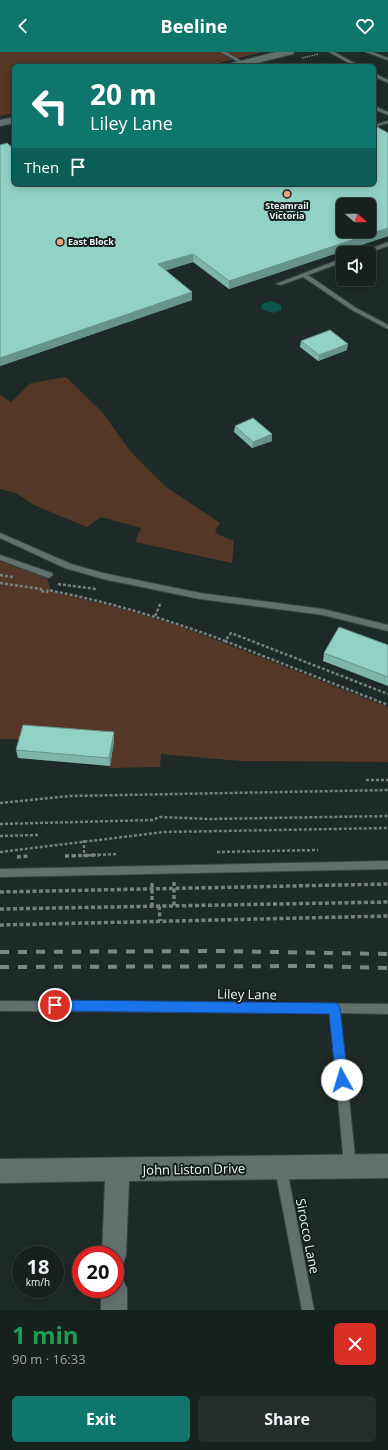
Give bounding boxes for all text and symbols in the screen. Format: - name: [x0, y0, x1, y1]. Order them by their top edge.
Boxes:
- text: Beeline: [161, 14, 227, 38]
- icon: back: [12, 15, 34, 37]
- icon: heart: [354, 15, 376, 37]
- text: 20 m: [90, 75, 157, 113]
- icon: left: [24, 80, 76, 132]
- text: Liley Lane: [90, 111, 173, 135]
- icon: arrive: [67, 156, 89, 178]
- text: Then: [24, 157, 59, 177]
- marker: Steamrail Victoria: [282, 189, 292, 199]
- north arrow: [336, 198, 376, 238]
- map controls: [336, 198, 376, 286]
- place label: Steamrail Victoria: [265, 199, 309, 222]
- place label: East Block: [68, 235, 114, 248]
- marker: East Block: [55, 237, 65, 247]
- button: sound: [336, 246, 376, 286]
- street label: Liley Lane: [217, 984, 277, 1004]
- pin: [38, 988, 72, 1022]
- icon: arrive: [44, 994, 66, 1016]
- position arrow: [321, 1059, 363, 1101]
- street label: John Liston Drive: [141, 1159, 245, 1179]
- street label: Sirocco Lane: [292, 1197, 324, 1275]
- speed limit sign: 20: [72, 1246, 124, 1298]
- text: 18: [27, 1253, 49, 1280]
- text: km/h: [26, 1275, 50, 1289]
- text: 1 min: [12, 1318, 79, 1351]
- button: close: [334, 1323, 376, 1365]
- text: 90 m · 16:33: [12, 1350, 86, 1368]
- button: Exit: [12, 1396, 190, 1442]
- button: Share: [198, 1396, 376, 1442]

